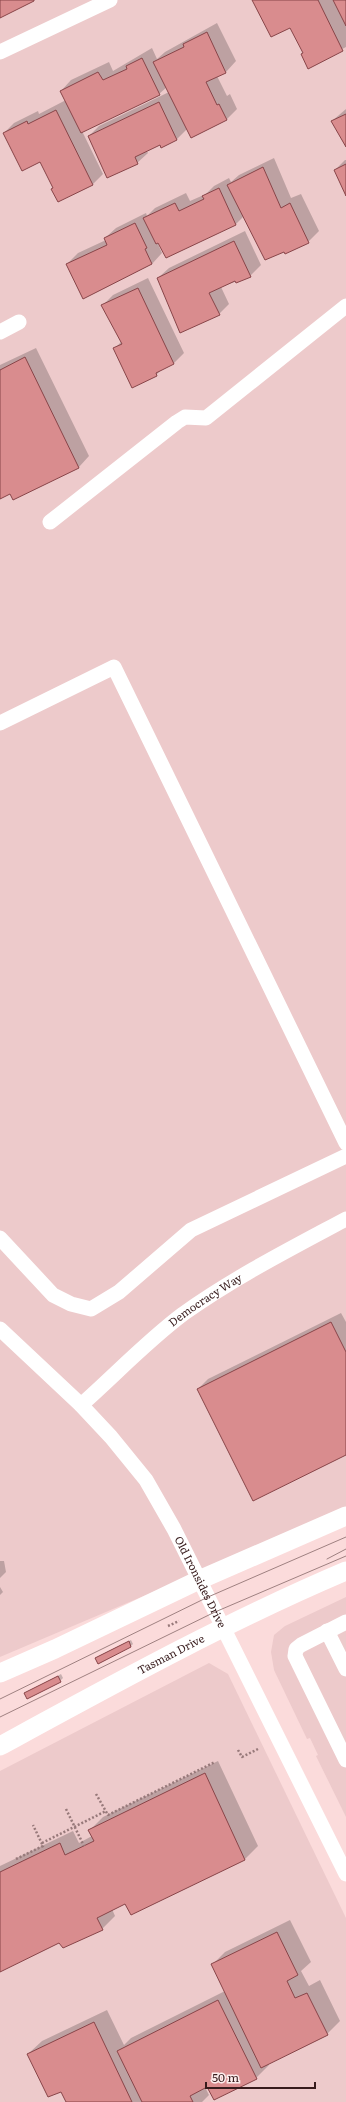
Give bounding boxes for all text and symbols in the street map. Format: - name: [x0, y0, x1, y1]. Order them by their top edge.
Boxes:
- street label: Democracy Way: [165, 1269, 245, 1330]
- street label: Old Ironsides Drive: [172, 1533, 231, 1630]
- street label: Tasman Drive: [134, 1629, 207, 1677]
- scale bar: [206, 2064, 315, 2090]
- text: 50 m: [212, 2068, 239, 2086]

